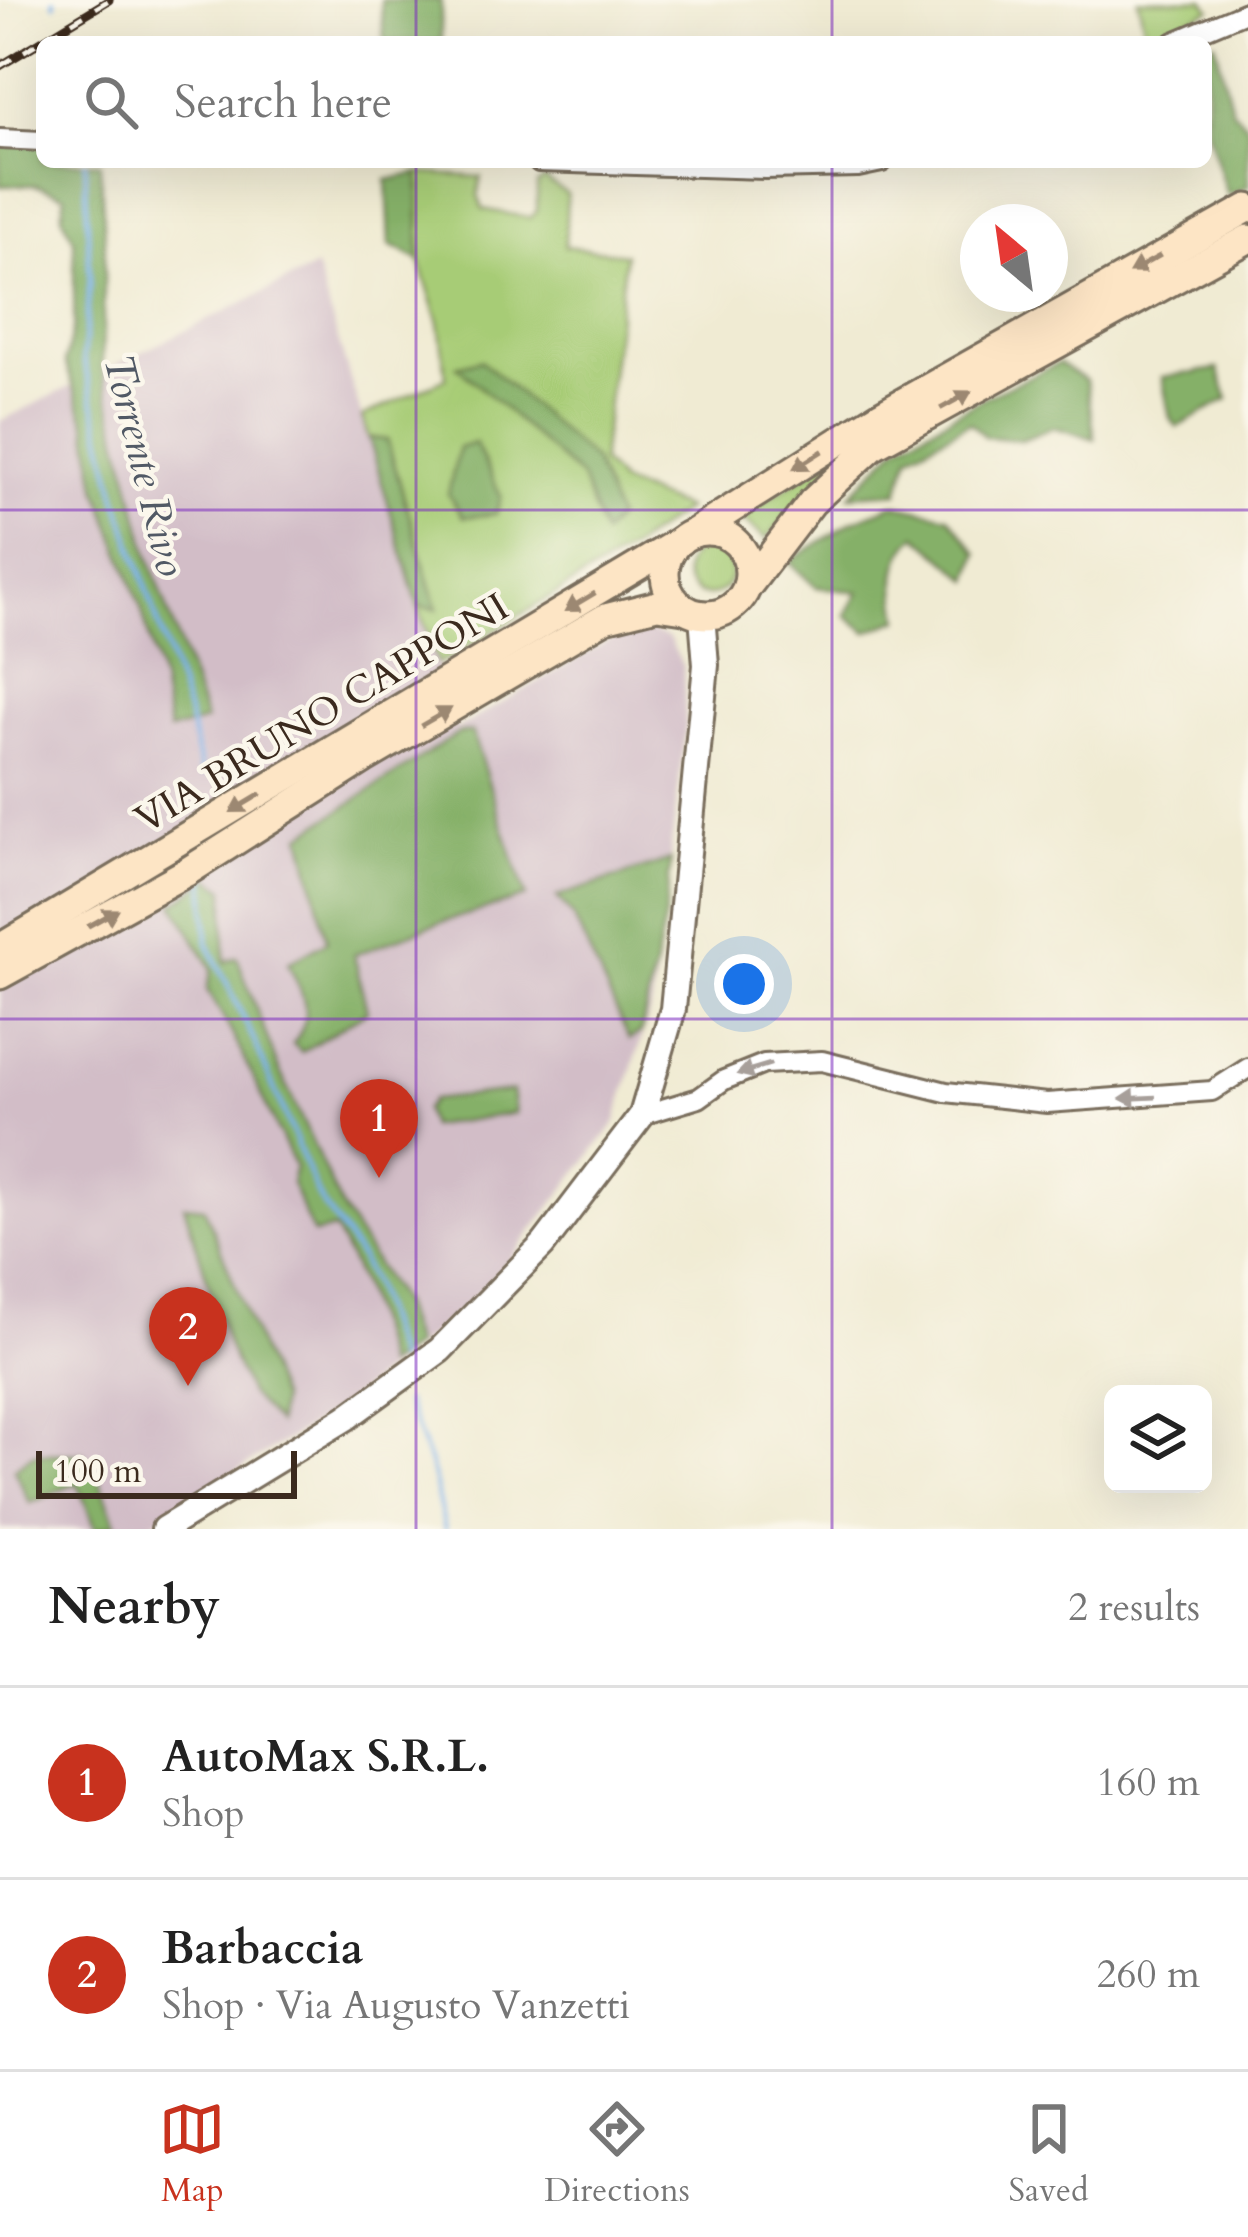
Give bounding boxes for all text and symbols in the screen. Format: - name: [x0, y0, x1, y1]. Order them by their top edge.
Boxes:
- search box: [36, 36, 1212, 168]
- icon: search: [78, 69, 144, 135]
- text: Search here: [174, 72, 392, 133]
- north arrow: [960, 204, 1068, 312]
- one-way arrow: [1128, 253, 1163, 274]
- water label: Torrente Rivo: [89, 348, 200, 582]
- one-way arrow: [939, 390, 972, 411]
- one-way arrow: [792, 448, 824, 470]
- street label: VIA BRUNO CAPPONI: [125, 581, 518, 846]
- one-way arrow: [563, 591, 597, 612]
- one-way arrow: [419, 707, 453, 728]
- one-way arrow: [229, 792, 263, 813]
- one-way arrow: [85, 908, 120, 929]
- your location: [714, 954, 774, 1014]
- one-way arrow: [735, 1061, 772, 1080]
- pin: 1: [340, 1079, 418, 1178]
- one-way arrow: [1118, 1089, 1156, 1108]
- pin: 2: [149, 1287, 227, 1386]
- map controls: [1104, 1385, 1212, 1493]
- button: layers: [1104, 1385, 1212, 1493]
- scale bar: [36, 1445, 297, 1498]
- text: 100 m: [54, 1449, 141, 1494]
- text: Nearby: [48, 1572, 220, 1642]
- text: 2 results: [1068, 1581, 1200, 1634]
- text: AutoMax S.R.L.: [162, 1726, 489, 1787]
- text: 1: [77, 1756, 97, 1809]
- text: 160 m: [1097, 1756, 1200, 1809]
- text: Shop: [162, 1787, 245, 1840]
- text: Barbaccia: [162, 1918, 363, 1979]
- text: 2: [77, 1948, 97, 2001]
- text: 260 m: [1097, 1948, 1200, 2001]
- text: Shop · Via Augusto Vanzetti: [162, 1979, 630, 2032]
- tab: Map: [159, 2096, 225, 2213]
- tab: Directions: [544, 2096, 690, 2213]
- tab: Saved: [1009, 2096, 1089, 2213]

